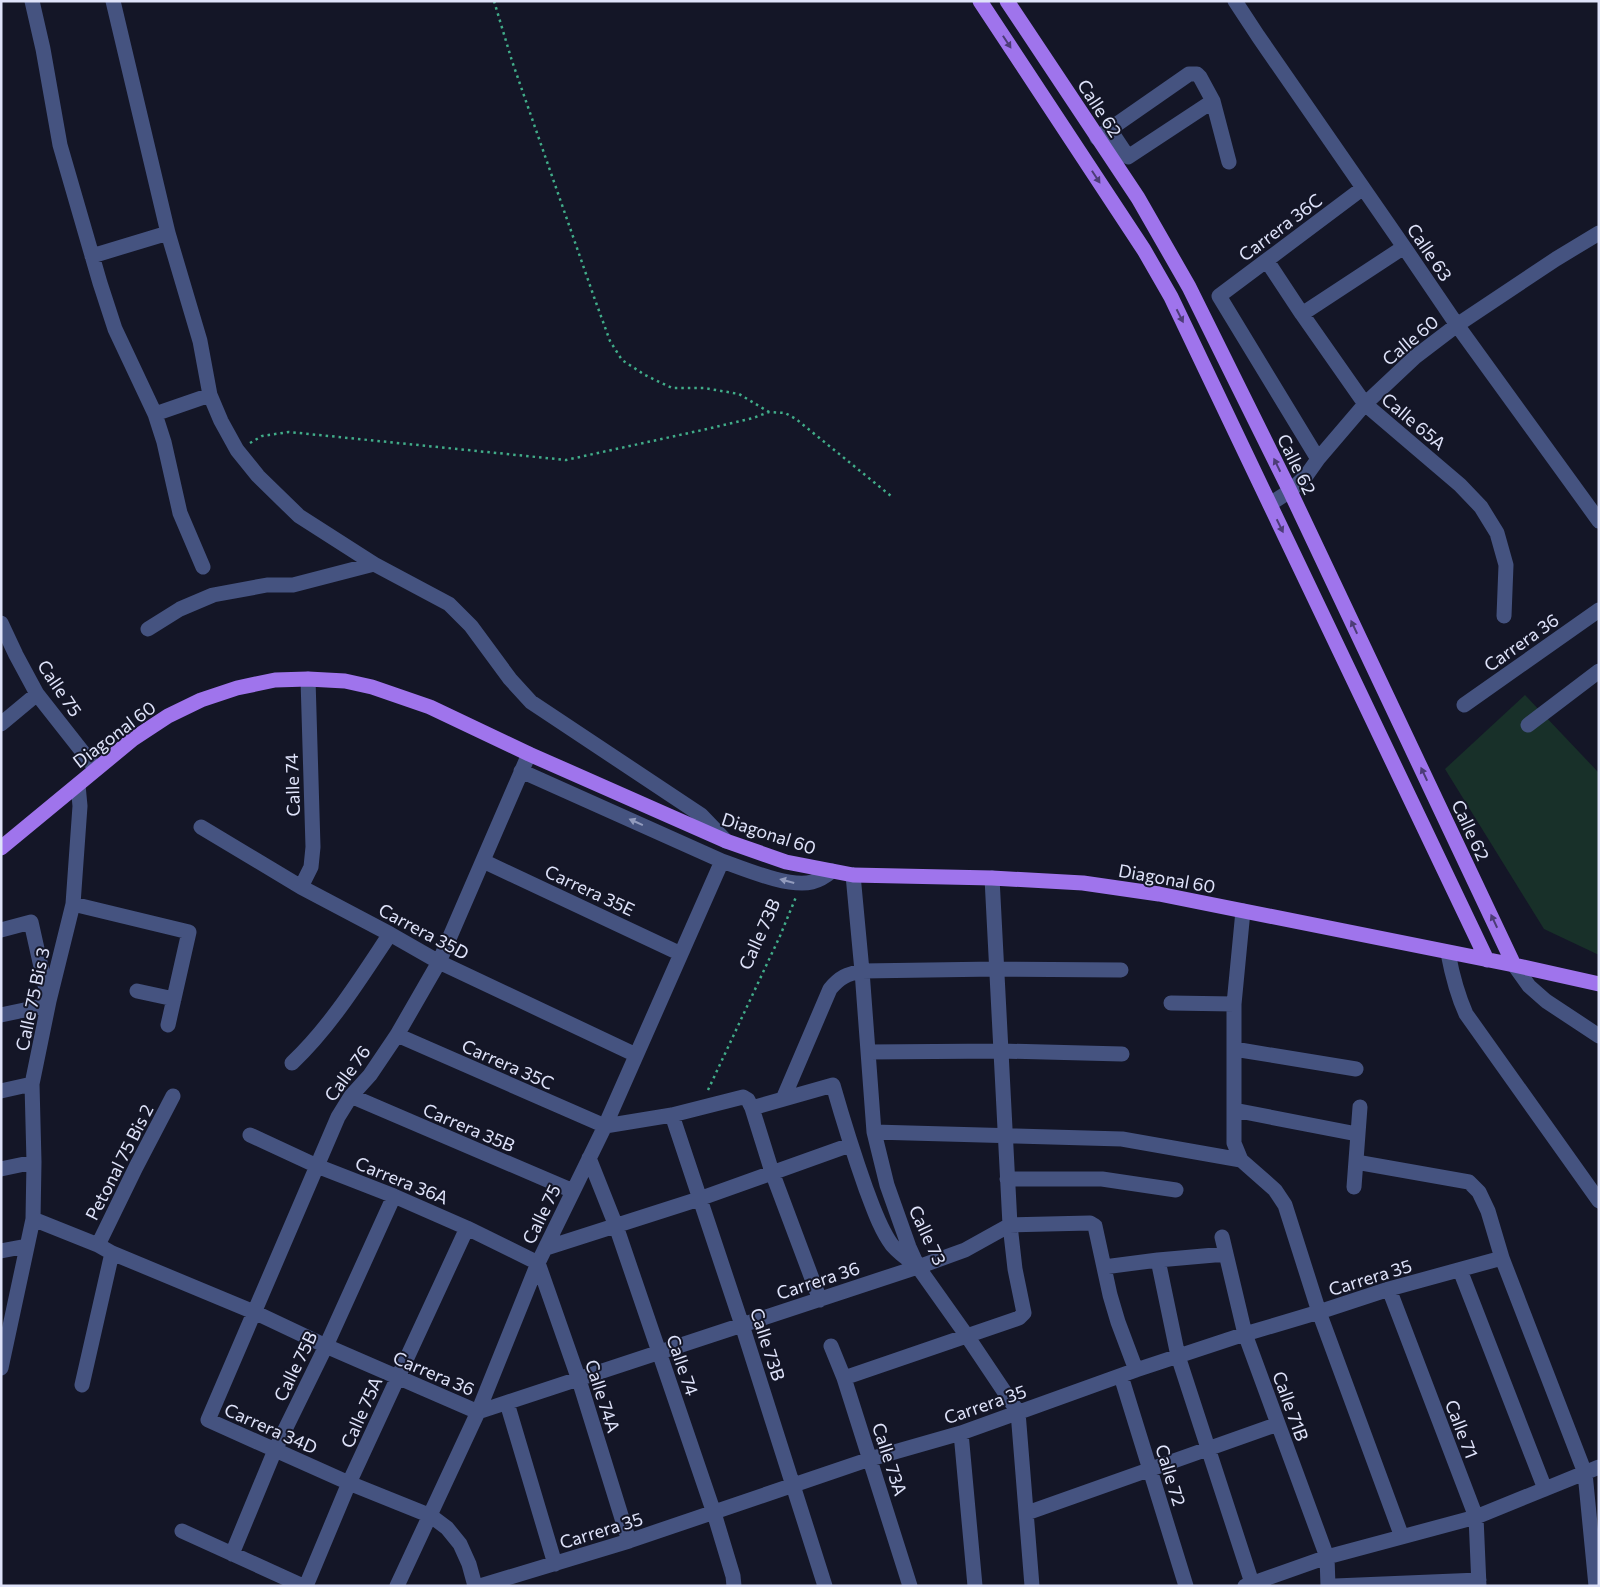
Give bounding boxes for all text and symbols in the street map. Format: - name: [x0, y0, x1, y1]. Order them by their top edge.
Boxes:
- one-way arrow: [1002, 35, 1012, 49]
- street label: Calle 62: [1073, 75, 1127, 141]
- one-way arrow: [1092, 171, 1101, 184]
- street label: Carrera 36C: [1234, 189, 1326, 265]
- street label: Calle 63: [1403, 219, 1457, 285]
- one-way arrow: [1176, 309, 1184, 324]
- street label: Calle 60: [1377, 310, 1443, 370]
- street label: Calle 65A: [1377, 388, 1451, 454]
- street label: Calle 62: [1273, 430, 1321, 498]
- one-way arrow: [1273, 458, 1281, 472]
- one-way arrow: [1277, 519, 1285, 533]
- street label: Carrera 36: [1479, 608, 1563, 676]
- one-way arrow: [1350, 620, 1358, 634]
- street label: Calle 75: [33, 655, 87, 721]
- street label: Diagonal 60: [68, 696, 160, 772]
- street label: Calle 74: [280, 753, 304, 817]
- one-way arrow: [1420, 767, 1428, 781]
- street label: Calle 62: [1447, 796, 1495, 864]
- street label: Diagonal 60: [719, 807, 819, 859]
- one-way arrow: [629, 818, 643, 826]
- street label: Diagonal 60: [1117, 859, 1217, 897]
- street label: Carrera 35E: [542, 860, 638, 920]
- one-way arrow: [779, 877, 794, 885]
- street label: Calle 73B: [734, 895, 784, 973]
- street label: Carrera 35D: [375, 898, 473, 964]
- one-way arrow: [1489, 914, 1497, 928]
- street label: Calle 75 Bis 3: [10, 945, 54, 1053]
- street label: Carrera 35C: [459, 1034, 557, 1094]
- street label: Calle 76: [319, 1041, 375, 1105]
- street label: Carrera 35B: [420, 1098, 518, 1156]
- street label: Petonal 75 Bis 2: [80, 1100, 158, 1224]
- street label: Carrera 36A: [352, 1151, 452, 1209]
- street label: Calle 75: [517, 1181, 565, 1247]
- street label: Calle 73: [905, 1202, 951, 1268]
- street label: Carrera 35: [1326, 1254, 1414, 1300]
- street label: Carrera 36: [774, 1256, 862, 1304]
- street label: Calle 73B: [746, 1305, 790, 1383]
- street label: Calle 75B: [269, 1327, 321, 1405]
- street label: Calle 74: [662, 1332, 704, 1399]
- street label: Carrera 36: [390, 1346, 478, 1400]
- street label: Calle 74A: [581, 1357, 625, 1435]
- street label: Calle 71B: [1268, 1368, 1314, 1444]
- street label: Calle 75A: [336, 1373, 386, 1451]
- street label: Carrera 35: [941, 1380, 1029, 1428]
- street label: Calle 71: [1441, 1397, 1483, 1461]
- street label: Carrera 34D: [221, 1398, 321, 1458]
- street label: Calle 73A: [868, 1420, 912, 1498]
- street label: Calle 72: [1151, 1442, 1191, 1509]
- street label: Carrera 35: [557, 1507, 645, 1553]

